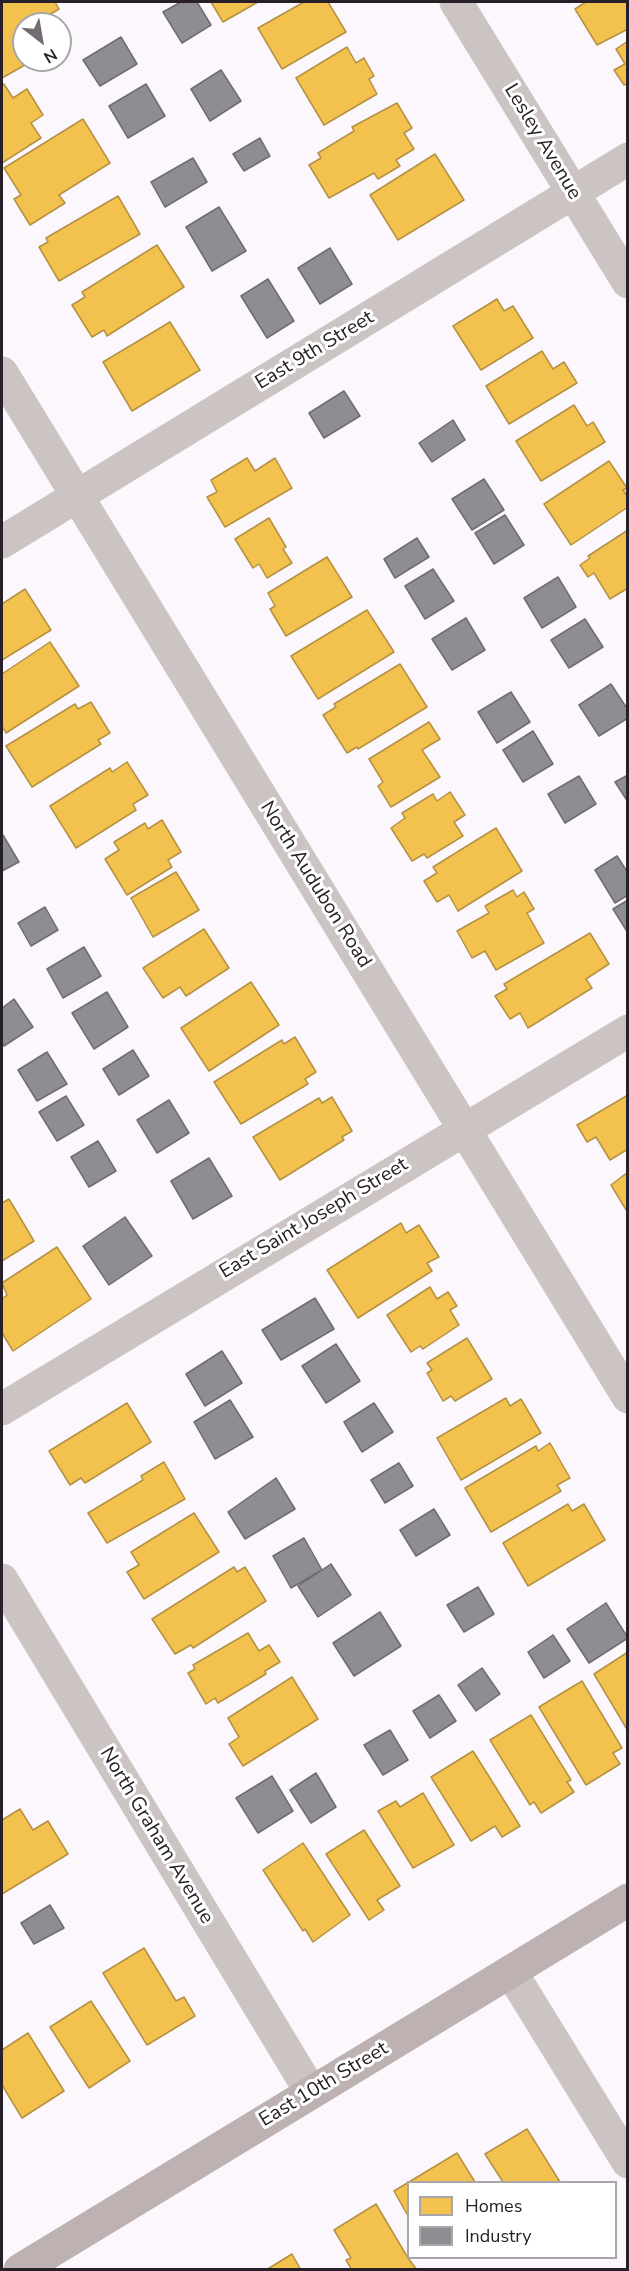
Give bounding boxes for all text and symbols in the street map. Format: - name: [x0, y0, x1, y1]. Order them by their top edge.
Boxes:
- north arrow: [12, 12, 72, 72]
- text: N: [39, 43, 61, 68]
- street label: Lesley Avenue: [498, 80, 586, 204]
- street label: East 9th Street: [251, 306, 379, 396]
- street label: North Audubon Road: [254, 797, 376, 973]
- street label: East Saint Joseph Street: [216, 1153, 412, 1285]
- street label: North Graham Avenue: [94, 1743, 218, 1929]
- street label: East 10th Street: [255, 2037, 393, 2133]
- legend: [407, 2181, 617, 2259]
- text: Homes: [465, 2194, 522, 2218]
- text: Industry: [465, 2224, 532, 2248]

